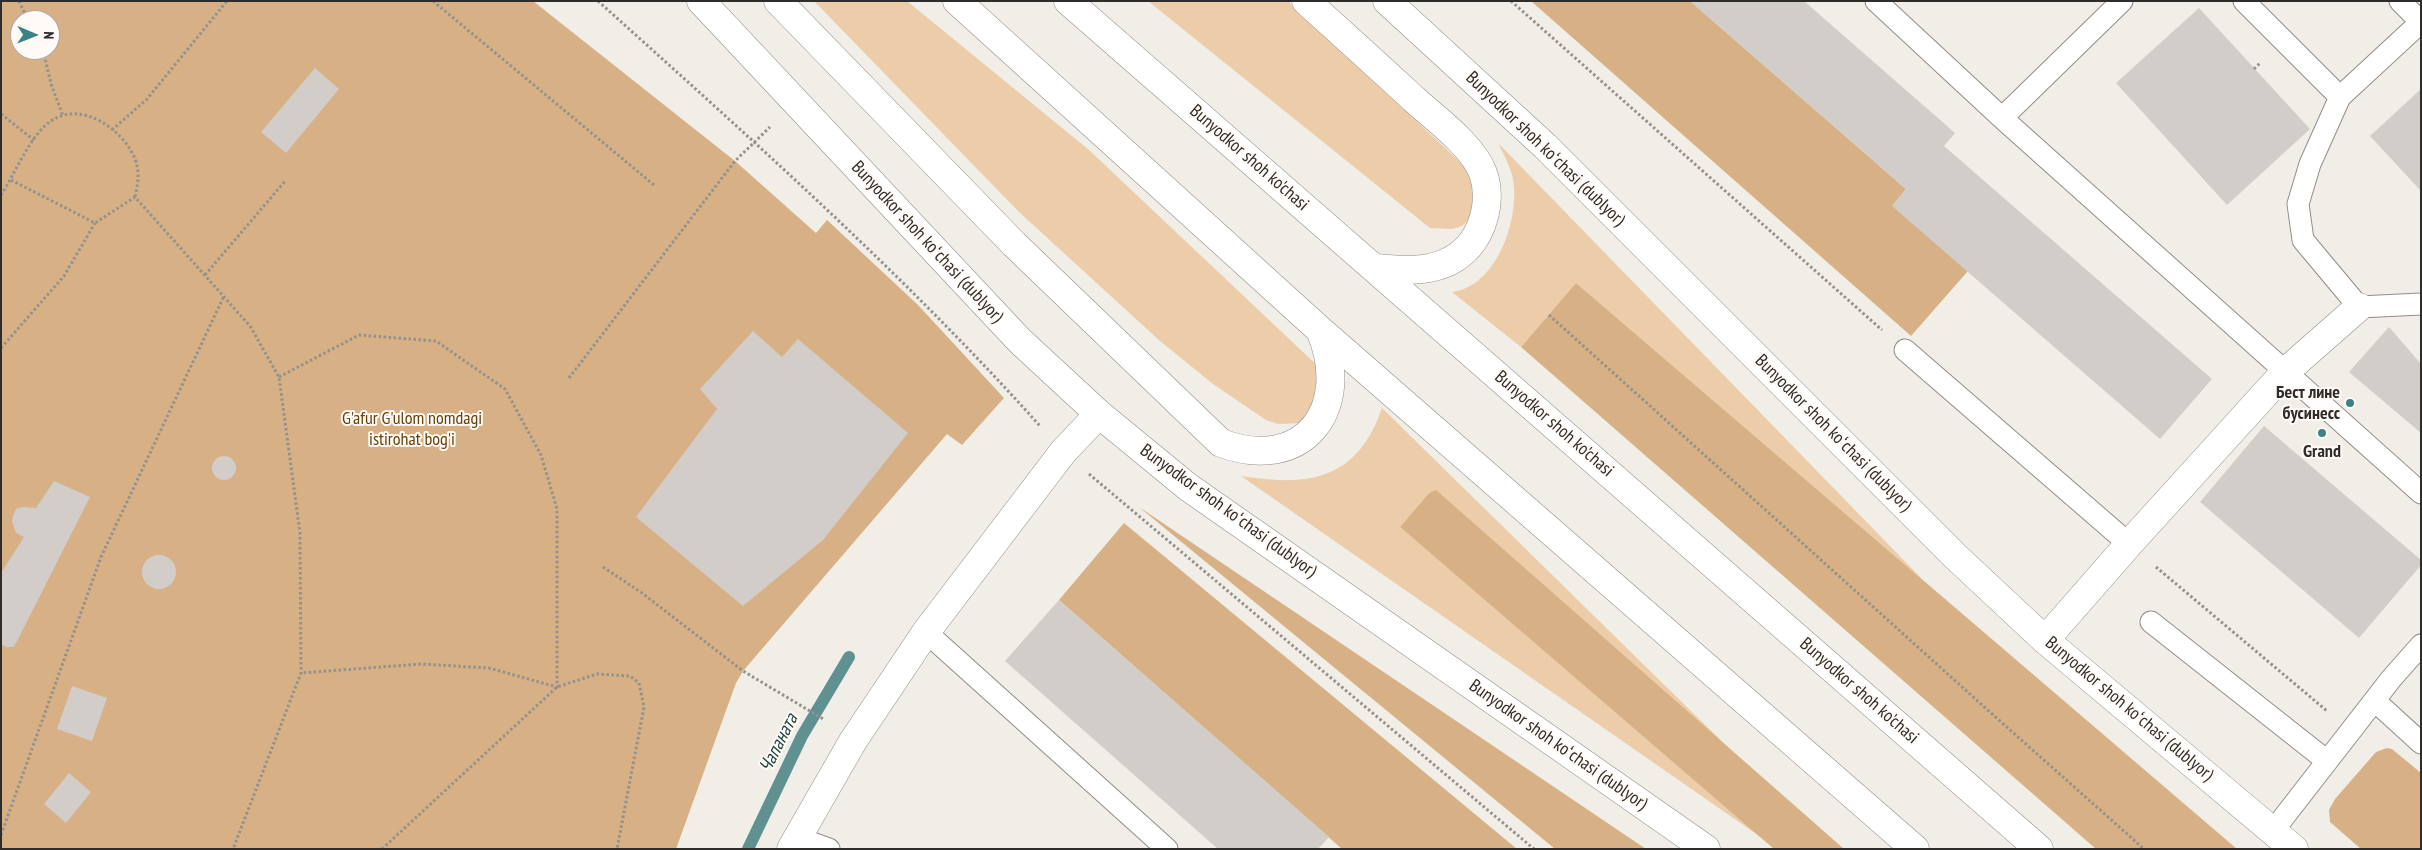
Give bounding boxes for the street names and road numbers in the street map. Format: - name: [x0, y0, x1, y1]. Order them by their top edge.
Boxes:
- street label: Bunyodkor shoh koʻchasi (dublyor): [1461, 67, 1629, 231]
- street label: Bunyodkor shoh ko'chasi: [1185, 101, 1313, 215]
- street label: Bunyodkor shoh koʻchasi (dublyor): [847, 157, 1007, 327]
- street label: Bunyodkor shoh koʻchasi (dublyor): [1750, 350, 1916, 516]
- street label: Bunyodkor shoh ko'chasi: [1490, 367, 1618, 481]
- street label: Bunyodkor shoh koʻchasi (dublyor): [1136, 440, 1320, 582]
- street label: Bunyodkor shoh koʻchasi (dublyor): [2041, 632, 2217, 786]
- street label: Bunyodkor shoh ko'chasi: [1795, 634, 1923, 748]
- street label: Bunyodkor shoh koʻchasi (dublyor): [1465, 675, 1651, 815]

